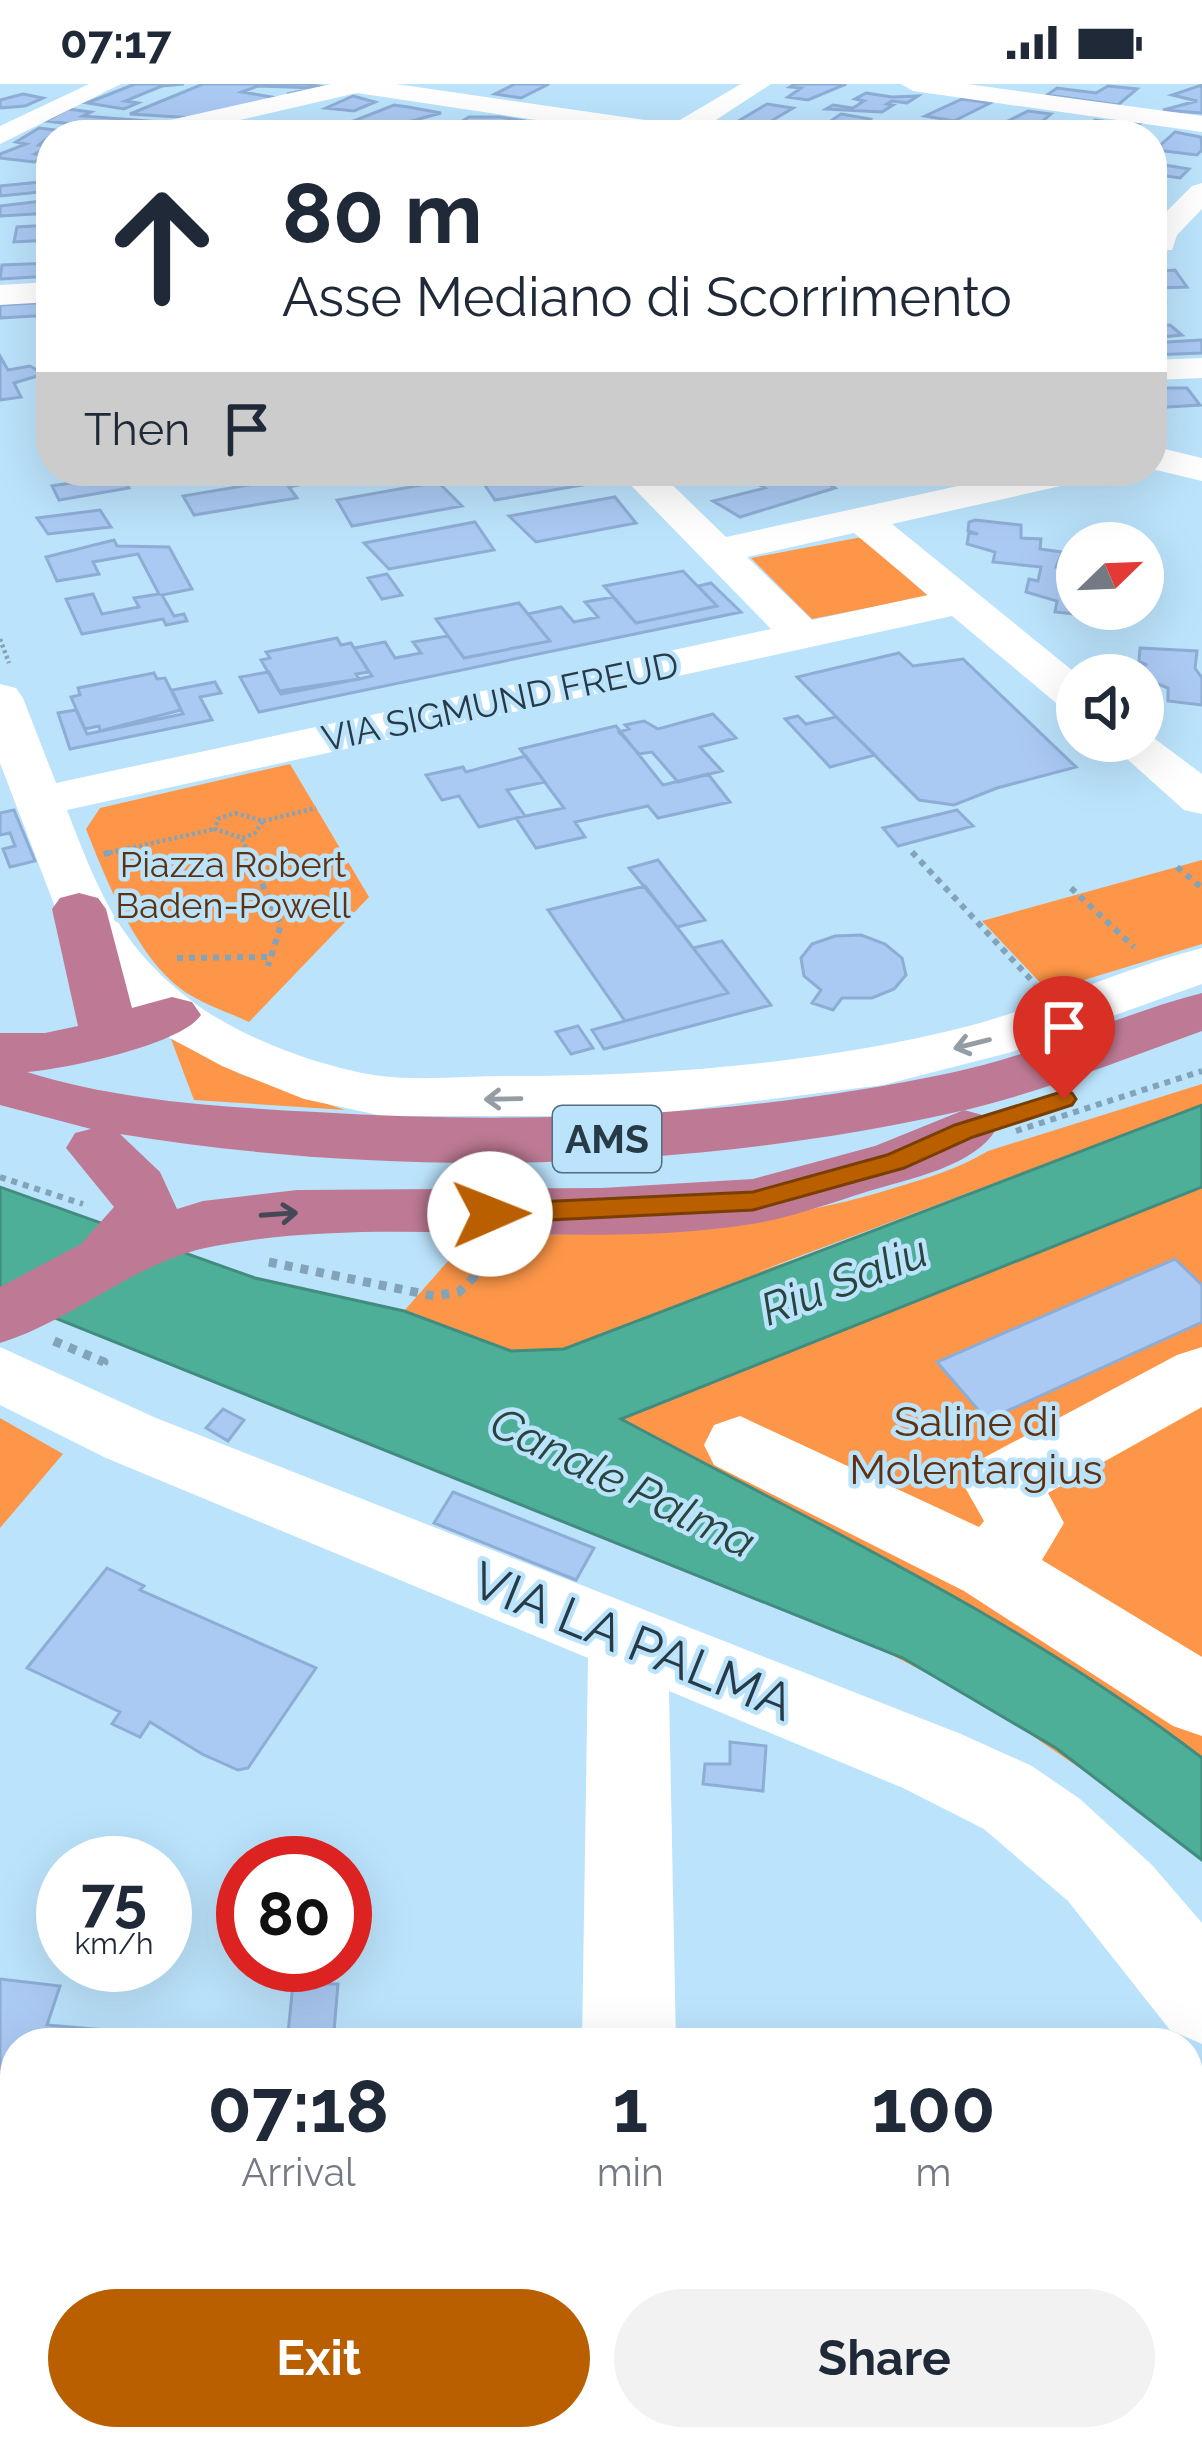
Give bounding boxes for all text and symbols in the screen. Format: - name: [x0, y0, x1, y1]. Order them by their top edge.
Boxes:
- text: 07:17: [60, 16, 171, 69]
- text: 80 m: [282, 164, 483, 263]
- icon: ahead: [84, 168, 240, 324]
- text: Asse Mediano di Scorrimento: [282, 265, 1012, 329]
- icon: arrive: [214, 396, 280, 462]
- text: Then: [84, 403, 190, 456]
- north arrow: [1056, 522, 1164, 630]
- map controls: [1056, 522, 1164, 762]
- street label: VIA SIGMUND FREUD: [318, 643, 682, 759]
- button: sound: [1056, 654, 1164, 762]
- park label: Piazza Robert Baden-Powell: [115, 843, 351, 926]
- pin: [1013, 976, 1115, 1099]
- icon: arrive: [1031, 994, 1097, 1060]
- one-way arrow: [954, 1034, 992, 1056]
- one-way arrow: [484, 1088, 523, 1110]
- road number: AMS: [553, 1106, 661, 1172]
- position arrow: [427, 1151, 553, 1277]
- one-way arrow: [259, 1203, 298, 1226]
- water label: Riu Saliu: [753, 1224, 935, 1337]
- water label: Canale Palma: [482, 1396, 764, 1569]
- park label: Saline di Molentargius: [849, 1397, 1103, 1494]
- street label: VIA LA PALMA: [463, 1549, 803, 1733]
- speed limit sign: 80: [216, 1836, 372, 1992]
- text: 75: [81, 1864, 147, 1934]
- text: km/h: [74, 1926, 154, 1961]
- text: 07:18: [208, 2064, 389, 2149]
- text: 1: [612, 2064, 648, 2149]
- text: 100: [871, 2064, 995, 2149]
- text: Arrival: [241, 2149, 356, 2195]
- text: min: [597, 2149, 664, 2195]
- text: m: [915, 2149, 951, 2195]
- button: Exit: [48, 2289, 590, 2427]
- button: Share: [614, 2289, 1155, 2427]

